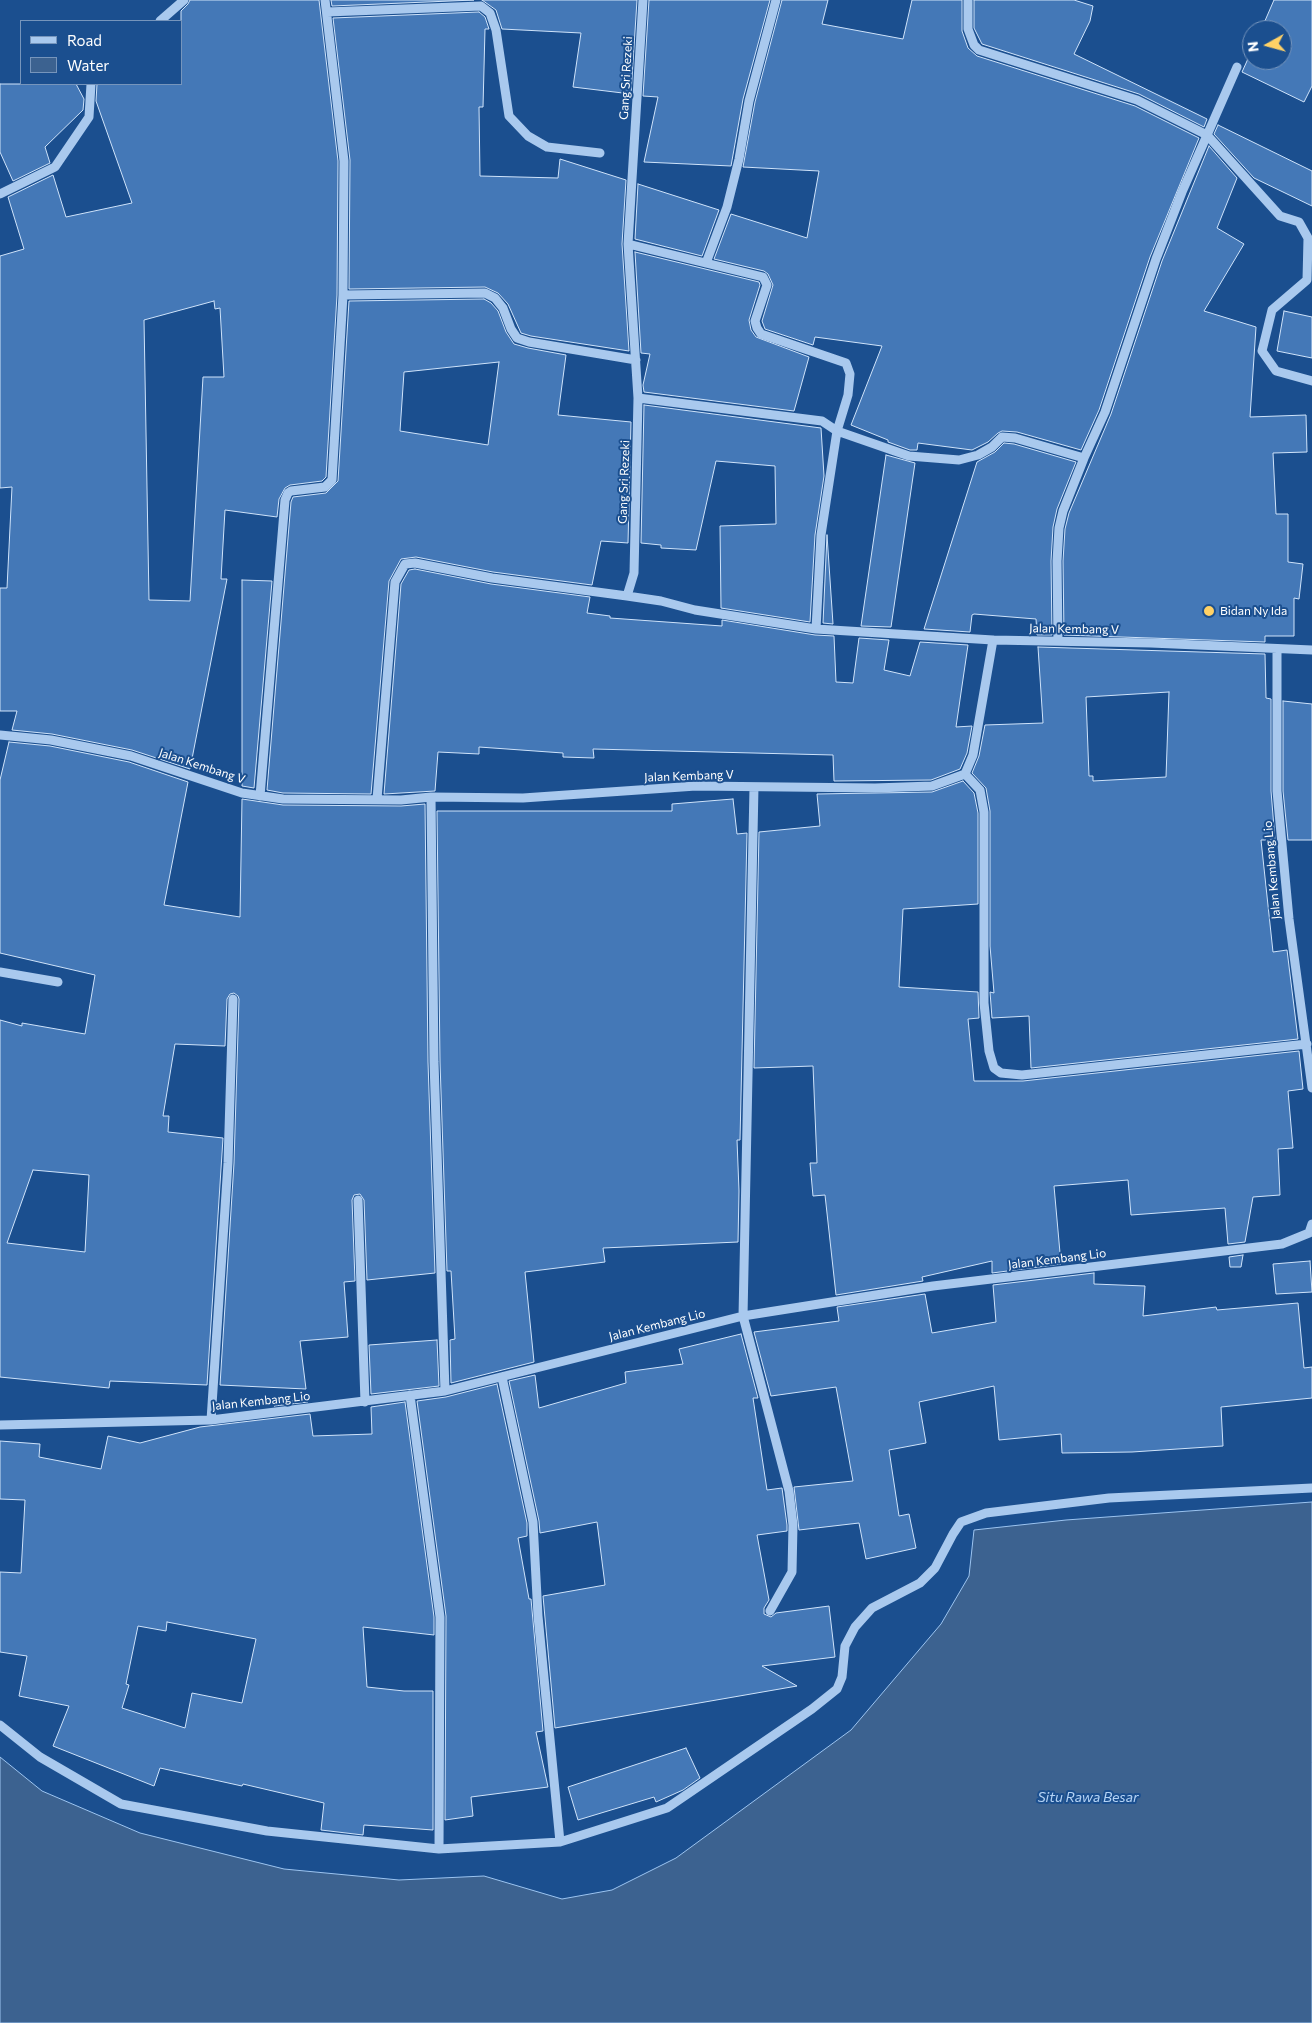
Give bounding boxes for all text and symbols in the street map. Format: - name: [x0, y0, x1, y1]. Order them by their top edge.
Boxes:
- legend: [20, 20, 182, 85]
- north arrow: [1242, 20, 1292, 70]
- text: Road: [67, 31, 102, 49]
- street label: Gang Sri Rezeki: [617, 36, 635, 120]
- text: N: [1244, 41, 1262, 53]
- text: Water: [67, 56, 109, 74]
- street label: Gang Sri Rezeki: [615, 440, 633, 524]
- marker: Bidan Ny Ida: [1202, 604, 1216, 618]
- place label: Bidan Ny Ida: [1220, 604, 1287, 618]
- street label: Jalan Kembang V: [1029, 621, 1119, 637]
- street label: Jalan Kembang V: [157, 745, 247, 787]
- street label: Jalan Kembang V: [644, 767, 734, 785]
- street label: Jalan Kembang Lio: [1261, 820, 1283, 920]
- street label: Jalan Kembang Lio: [1007, 1246, 1107, 1272]
- street label: Jalan Kembang Lio: [607, 1306, 707, 1344]
- street label: Jalan Kembang Lio: [211, 1389, 311, 1413]
- water label: Situ Rawa Besar: [1037, 1789, 1139, 1805]

